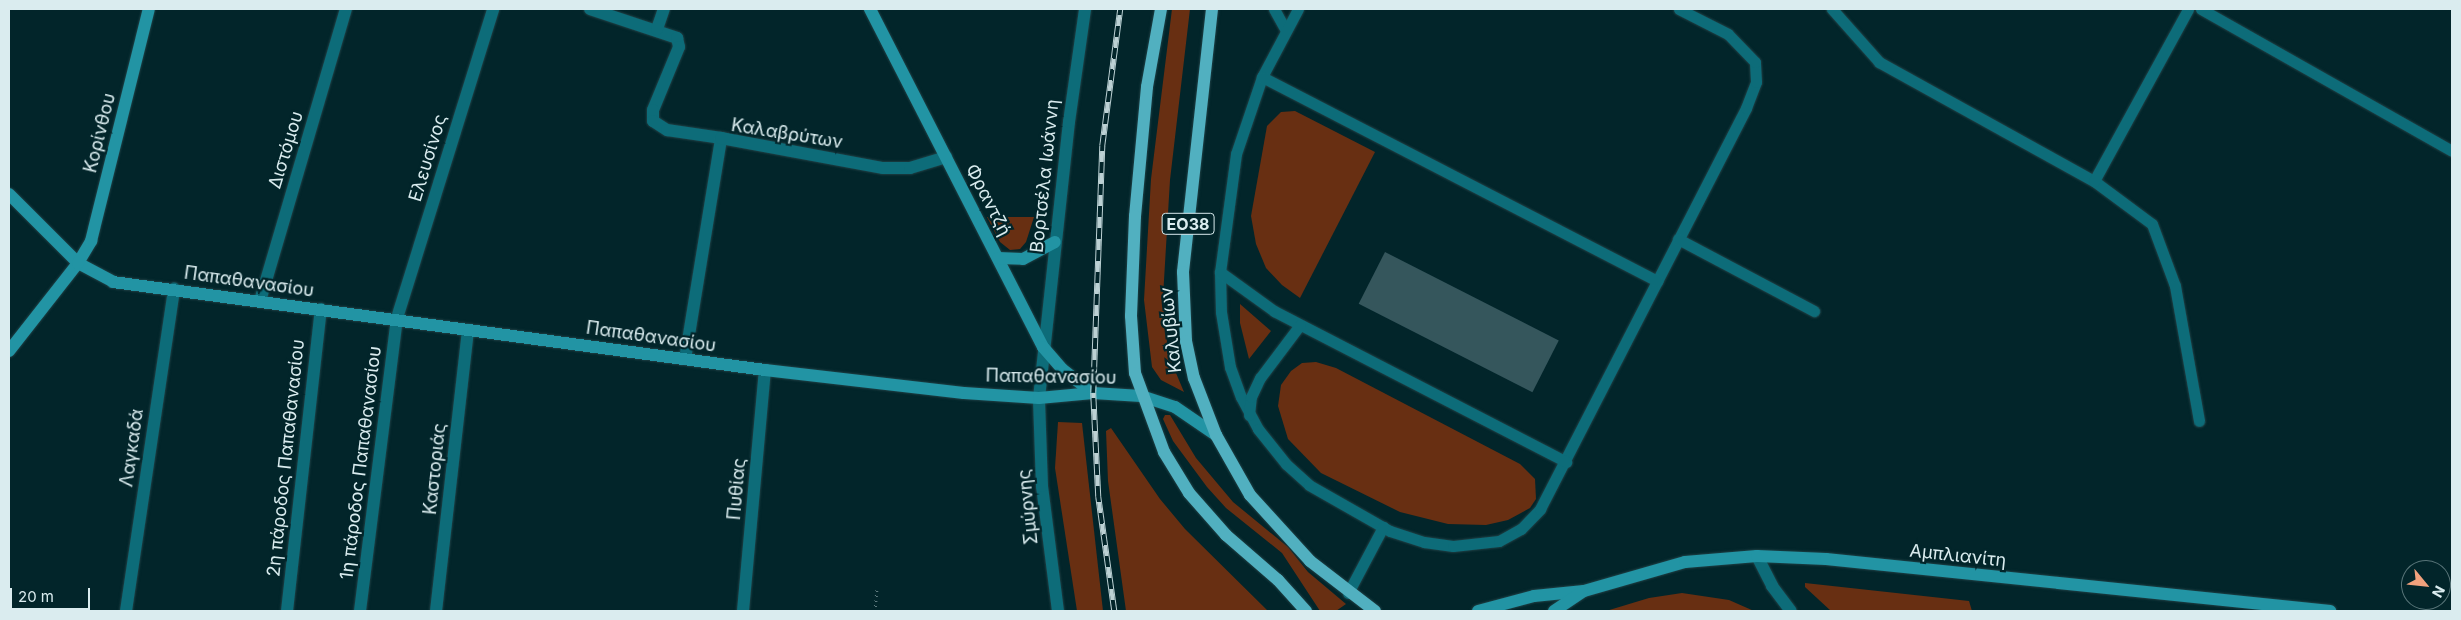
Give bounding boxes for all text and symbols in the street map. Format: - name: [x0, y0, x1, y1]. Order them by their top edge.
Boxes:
- street label: Κορίνθου: [80, 91, 120, 175]
- street label: Βορτσέλα Ιωάννη: [1026, 98, 1064, 254]
- street label: Διστόμου: [264, 109, 308, 191]
- street label: Ελευσίνος: [404, 112, 452, 204]
- street label: Καλαβρύτων: [730, 115, 844, 153]
- street label: Φραντζή: [961, 160, 1015, 240]
- road number: ΕΟ38: [1160, 210, 1216, 238]
- street label: Παπαθανασίου: [183, 262, 315, 302]
- street label: Καλυβίων: [1156, 286, 1186, 374]
- street label: Παπαθανασίου: [585, 317, 717, 357]
- street label: 2η πάροδος Παπαθανασίου: [263, 338, 309, 578]
- street label: 1η πάροδος Παπαθανασίου: [336, 345, 386, 581]
- street label: Παπαθανασίου: [985, 365, 1117, 389]
- street label: Λαγκαδά: [116, 408, 148, 488]
- street label: Καστοριάς: [419, 422, 451, 516]
- street label: Πυθίας: [724, 457, 750, 521]
- street label: Σμύρνης: [1013, 468, 1043, 546]
- street label: Αμπλιανίτη: [1909, 540, 2007, 572]
- north arrow: [2401, 560, 2451, 610]
- scale bar: [12, 578, 92, 610]
- text: N: [2429, 583, 2449, 601]
- text: 20 m: [18, 587, 54, 606]

